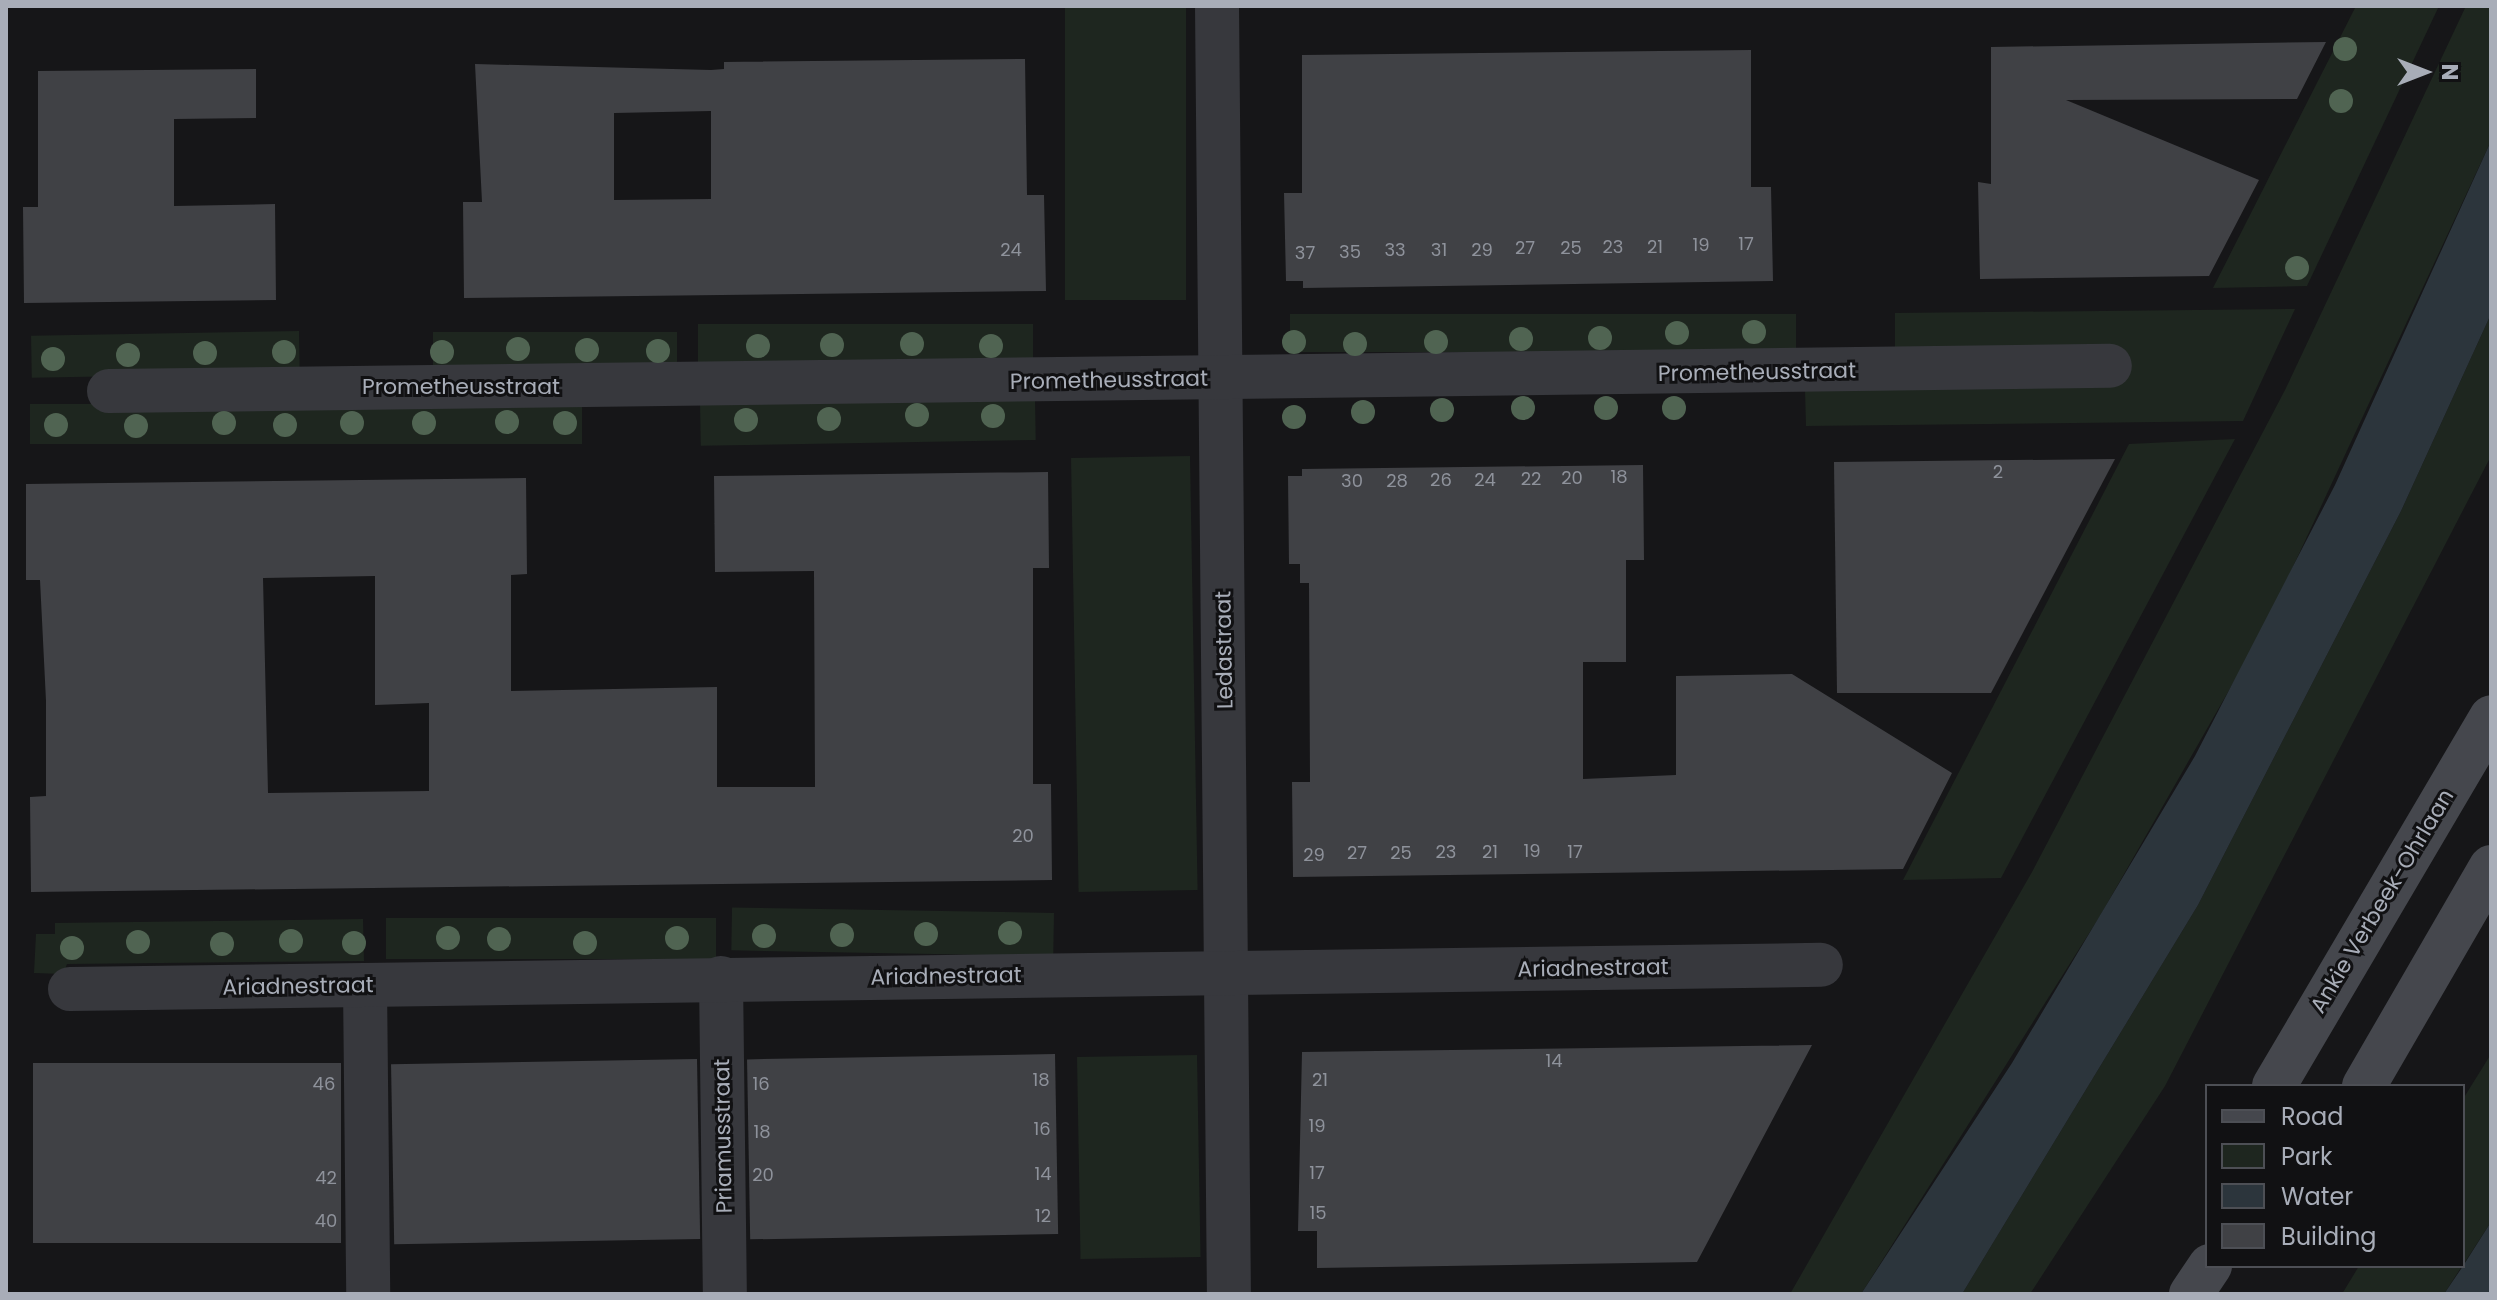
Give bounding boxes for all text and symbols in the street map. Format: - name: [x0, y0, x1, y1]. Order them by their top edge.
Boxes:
- north arrow: [2385, 32, 2465, 112]
- text: N: [2434, 64, 2465, 80]
- house number: 17: [1738, 233, 1754, 255]
- house number: 19: [1692, 234, 1710, 256]
- house number: 23: [1603, 236, 1623, 258]
- house number: 21: [1647, 236, 1663, 258]
- house number: 27: [1515, 237, 1535, 259]
- house number: 25: [1560, 237, 1582, 259]
- house number: 24: [1000, 239, 1022, 261]
- house number: 33: [1384, 239, 1406, 261]
- house number: 31: [1431, 239, 1447, 261]
- house number: 29: [1471, 239, 1493, 261]
- house number: 35: [1339, 241, 1361, 263]
- house number: 37: [1295, 242, 1315, 264]
- street label: Prometheusstraat: [1658, 357, 1856, 387]
- street label: Prometheusstraat: [1010, 365, 1208, 395]
- street label: Prometheusstraat: [362, 374, 560, 400]
- house number: 2: [1993, 461, 2003, 483]
- house number: 18: [1610, 466, 1628, 488]
- house number: 20: [1561, 467, 1583, 489]
- house number: 22: [1521, 468, 1541, 490]
- house number: 26: [1430, 469, 1452, 491]
- house number: 24: [1474, 469, 1496, 491]
- house number: 30: [1341, 470, 1363, 492]
- house number: 28: [1386, 470, 1408, 492]
- street label: Ledastraat: [1210, 591, 1238, 709]
- street label: Ankie Verbeek-Ohrlaan: [2305, 784, 2459, 1018]
- house number: 20: [1012, 825, 1034, 847]
- house number: 19: [1523, 840, 1541, 862]
- house number: 23: [1436, 841, 1456, 863]
- house number: 21: [1482, 841, 1498, 863]
- house number: 17: [1567, 841, 1583, 863]
- house number: 27: [1347, 842, 1367, 864]
- house number: 25: [1390, 842, 1412, 864]
- house number: 29: [1303, 844, 1325, 866]
- street label: Ariadnestraat: [1517, 953, 1669, 983]
- street label: Ariadnestraat: [870, 961, 1022, 991]
- street label: Ariadnestraat: [222, 971, 374, 1001]
- house number: 14: [1545, 1050, 1563, 1072]
- street label: Priamusstraat: [708, 1058, 738, 1214]
- house number: 18: [1032, 1069, 1050, 1091]
- house number: 21: [1312, 1069, 1328, 1091]
- house number: 46: [313, 1073, 335, 1095]
- house number: 16: [752, 1073, 770, 1095]
- legend: [2205, 1084, 2465, 1268]
- text: Road: [2281, 1100, 2343, 1133]
- house number: 19: [1308, 1115, 1326, 1137]
- house number: 16: [1033, 1118, 1051, 1140]
- house number: 18: [753, 1121, 771, 1143]
- text: Park: [2281, 1140, 2332, 1173]
- house number: 17: [1309, 1162, 1325, 1184]
- house number: 14: [1034, 1163, 1052, 1185]
- house number: 20: [752, 1164, 774, 1186]
- house number: 42: [315, 1167, 337, 1189]
- text: Water: [2281, 1180, 2353, 1213]
- house number: 15: [1309, 1202, 1327, 1224]
- house number: 12: [1035, 1205, 1051, 1227]
- house number: 40: [315, 1210, 337, 1232]
- text: Building: [2281, 1220, 2377, 1253]

